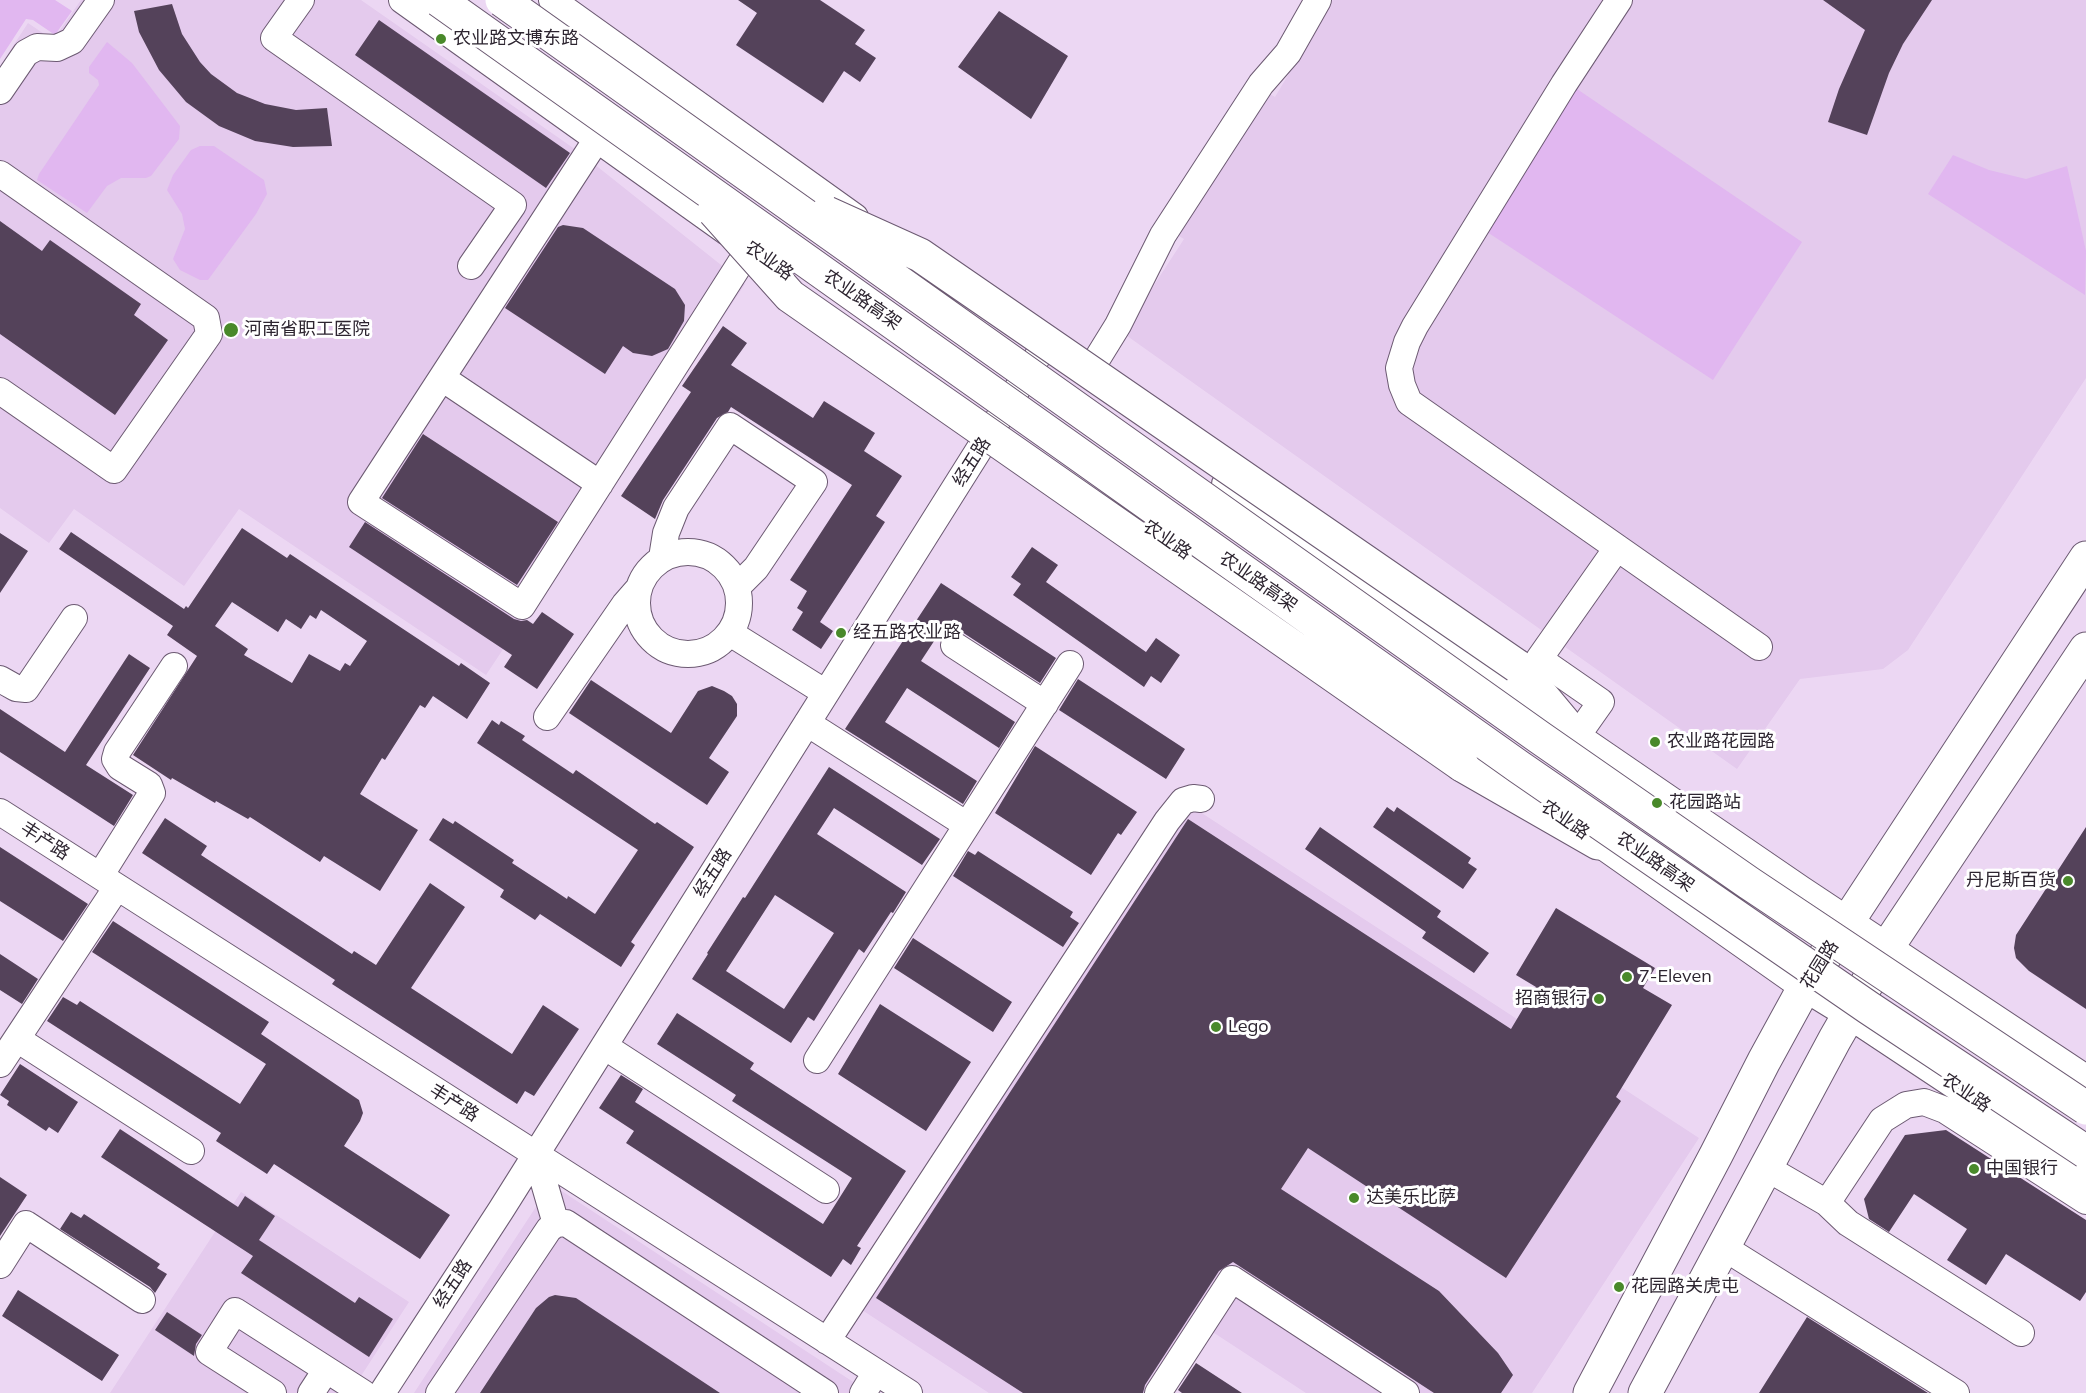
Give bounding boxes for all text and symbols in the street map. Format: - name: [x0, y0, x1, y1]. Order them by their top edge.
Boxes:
- place label: 农业路文博东路: [453, 28, 579, 50]
- marker: 农业路文博东路: [434, 32, 448, 46]
- street label: 农业路: [741, 237, 797, 285]
- street label: 农业路高架: [819, 265, 905, 335]
- place label: 河南省职工医院: [244, 319, 370, 341]
- marker: 河南省职工医院: [222, 321, 240, 339]
- street label: 经五路: [949, 433, 995, 491]
- street label: 农业路: [1139, 516, 1195, 564]
- street label: 农业路高架: [1215, 547, 1301, 617]
- place label: 经五路农业路: [853, 622, 961, 644]
- marker: 经五路农业路: [834, 626, 848, 640]
- place label: 农业路花园路: [1667, 731, 1775, 753]
- marker: 农业路花园路: [1648, 735, 1662, 749]
- place label: 花园路站: [1669, 792, 1741, 814]
- street label: 农业路: [1537, 796, 1593, 844]
- marker: 花园路站: [1650, 796, 1664, 810]
- street label: 丰产路: [16, 817, 74, 865]
- street label: 农业路高架: [1612, 827, 1698, 897]
- street label: 经五路: [690, 844, 736, 902]
- place label: 丹尼斯百货: [1966, 870, 2056, 892]
- marker: 丹尼斯百货: [2061, 874, 2075, 888]
- street label: 花园路: [1797, 936, 1843, 994]
- place label: 7-Eleven: [1639, 966, 1712, 988]
- marker: 7-Eleven: [1620, 970, 1634, 984]
- place label: 招商银行: [1515, 988, 1587, 1010]
- marker: 招商银行: [1592, 992, 1606, 1006]
- place label: Lego: [1228, 1016, 1269, 1038]
- marker: Lego: [1209, 1020, 1223, 1034]
- street label: 农业路: [1938, 1069, 1994, 1117]
- street label: 丰产路: [425, 1080, 483, 1126]
- place label: 中国银行: [1986, 1158, 2058, 1180]
- marker: 中国银行: [1967, 1162, 1981, 1176]
- place label: 达美乐比萨: [1366, 1187, 1456, 1209]
- marker: 达美乐比萨: [1347, 1191, 1361, 1205]
- street label: 经五路: [429, 1255, 477, 1313]
- place label: 花园路关虎屯: [1631, 1276, 1739, 1298]
- marker: 花园路关虎屯: [1612, 1280, 1626, 1294]

